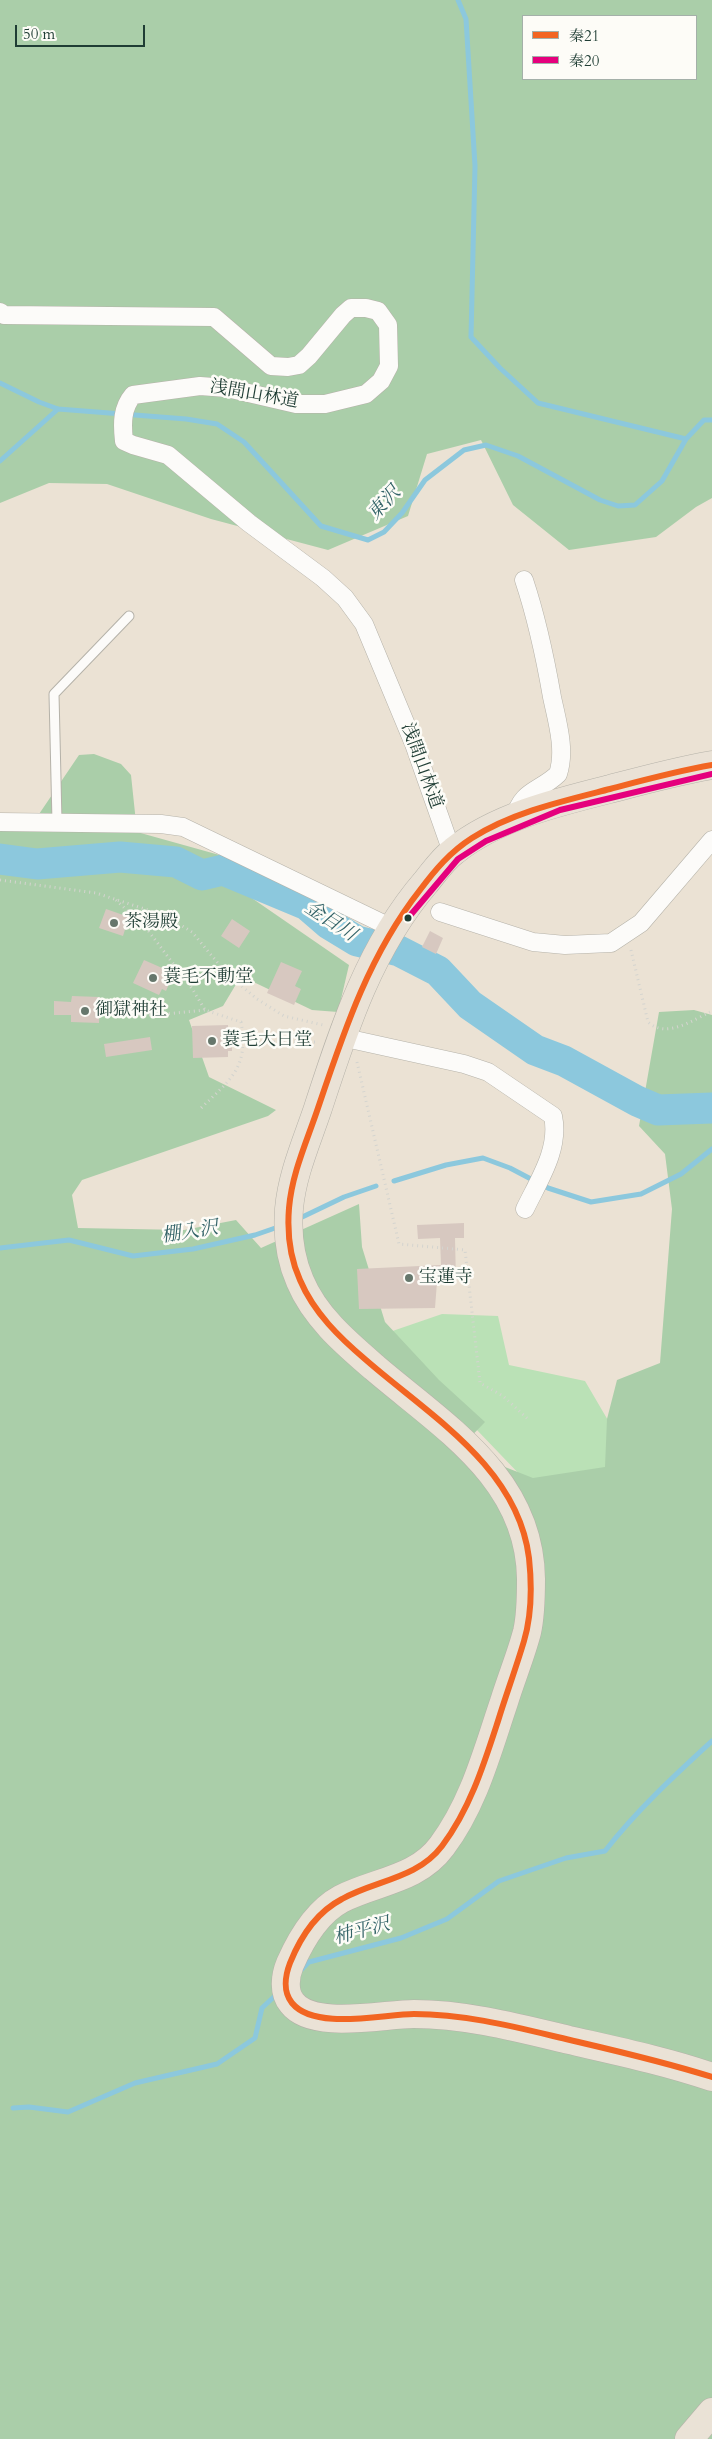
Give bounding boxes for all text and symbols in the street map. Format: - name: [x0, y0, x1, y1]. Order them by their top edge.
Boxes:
- scale bar: [18, 15, 148, 47]
- legend: [522, 15, 697, 80]
- text: 50 m: [23, 24, 55, 44]
- text: 秦21: [569, 26, 599, 46]
- text: 秦20: [569, 51, 599, 71]
- street label: 浅間山林道: [208, 377, 300, 413]
- water label: 東沢: [364, 482, 406, 526]
- street label: 浅間山林道: [395, 720, 447, 812]
- water label: 金目川: [300, 897, 360, 947]
- place label: 茶湯殿: [124, 912, 178, 934]
- unlabelled marker: [403, 913, 413, 923]
- marker: 茶湯殿: [108, 917, 120, 929]
- place label: 蓑毛不動堂: [163, 967, 253, 989]
- marker: 蓑毛不動堂: [147, 972, 159, 984]
- place label: 御獄神社: [95, 1000, 167, 1022]
- marker: 御獄神社: [79, 1005, 91, 1017]
- place label: 蓑毛大日堂: [222, 1030, 312, 1052]
- marker: 蓑毛大日堂: [206, 1035, 218, 1047]
- water label: 棚入沢: [160, 1217, 220, 1249]
- place label: 宝蓮寺: [419, 1267, 473, 1289]
- marker: 宝蓮寺: [403, 1272, 415, 1284]
- water label: 柿平沢: [332, 1914, 392, 1950]

